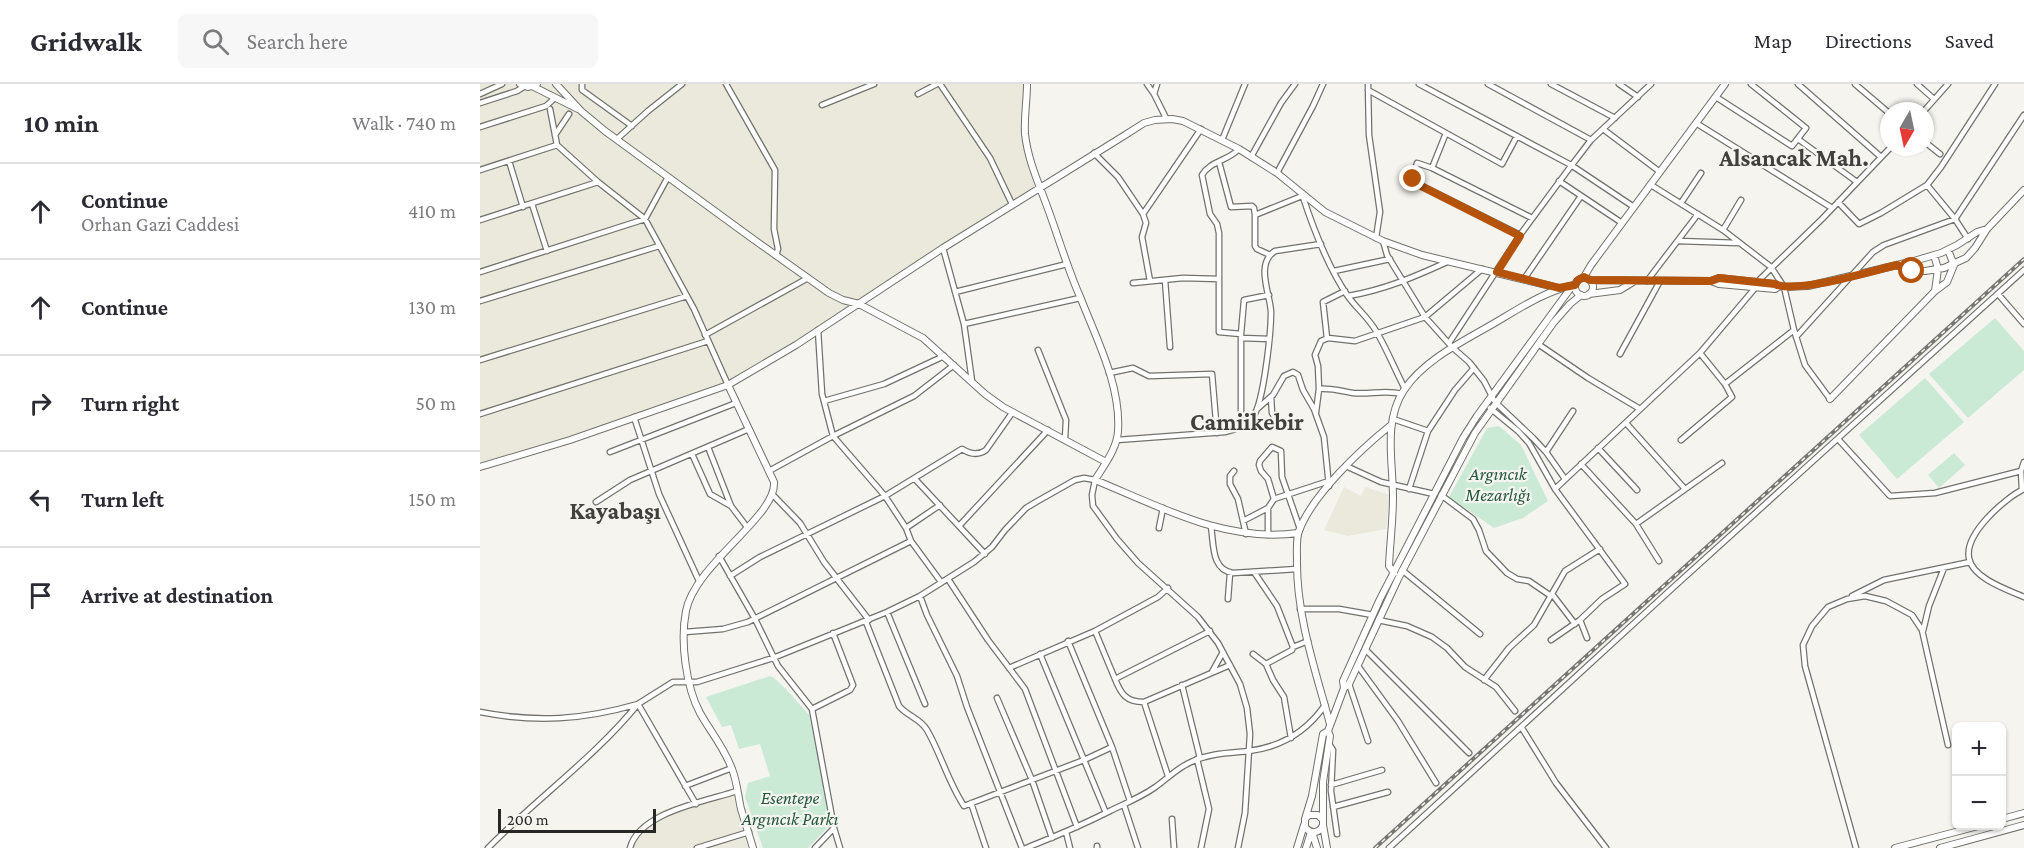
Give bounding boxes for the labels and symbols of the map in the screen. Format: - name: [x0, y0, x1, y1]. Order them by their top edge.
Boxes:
- north arrow: [1880, 102, 1934, 156]
- district label: Alsancak Mah.: [1718, 144, 1869, 171]
- route end: [1399, 165, 1425, 191]
- route start: [1898, 257, 1924, 283]
- district label: Camiikebir: [1190, 408, 1304, 435]
- park label: Argıncık Mezarlığı: [1464, 464, 1531, 505]
- district label: Kayabaşı: [569, 497, 661, 524]
- park label: Esentepe Argıncık Parkı: [741, 788, 838, 829]
- scale bar: [498, 806, 656, 834]

